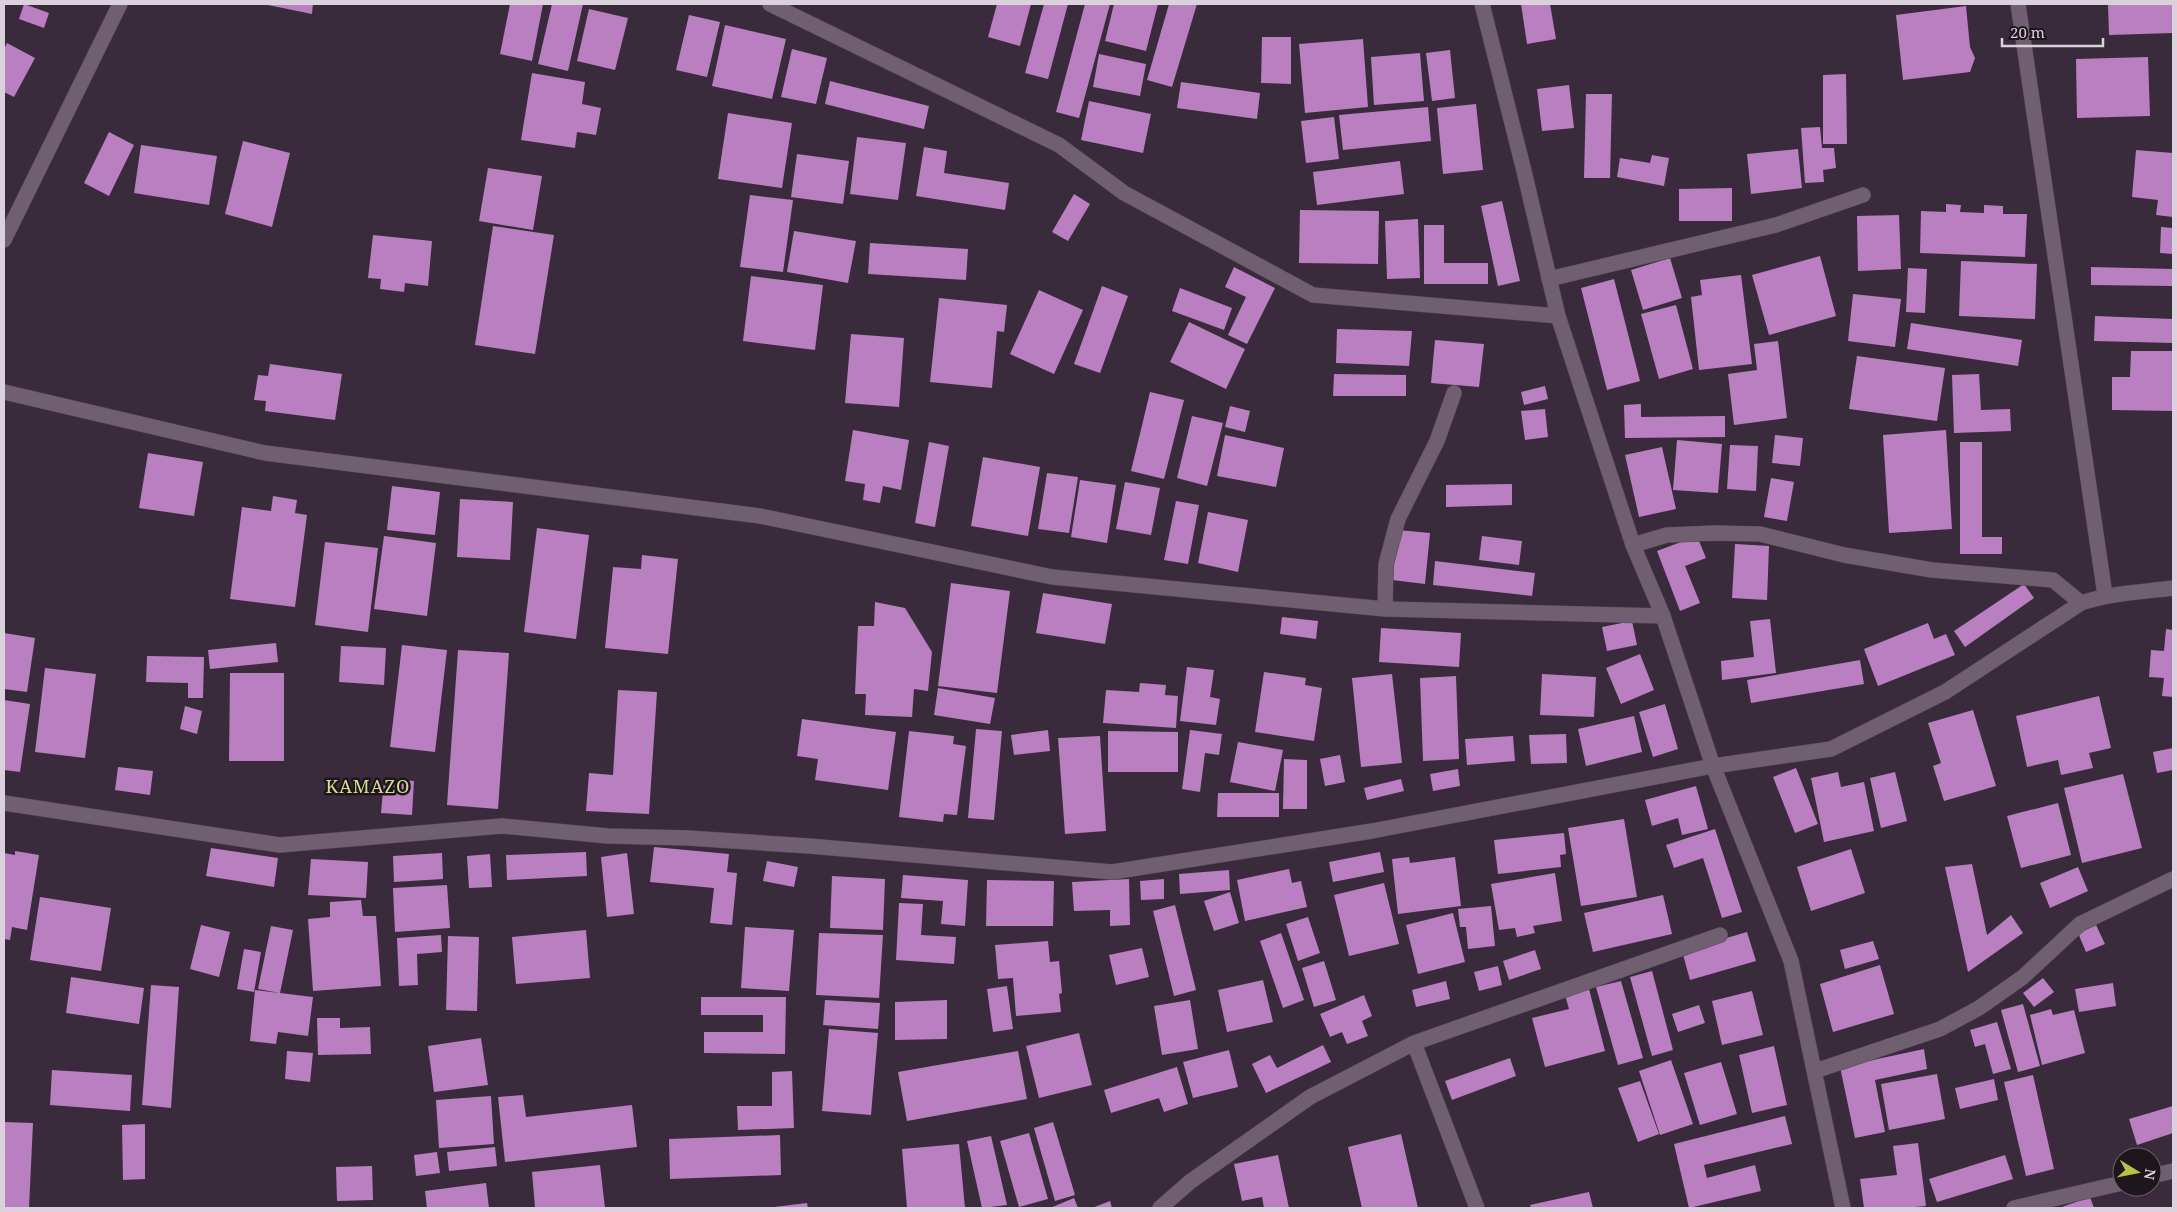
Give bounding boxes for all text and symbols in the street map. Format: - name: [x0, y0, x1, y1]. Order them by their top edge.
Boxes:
- scale bar: [2002, 15, 2103, 47]
- text: 20 m: [2010, 22, 2045, 42]
- district label: KAMAZO: [326, 774, 410, 798]
- north arrow: [2112, 1147, 2162, 1197]
- text: N: [2140, 1167, 2161, 1181]

